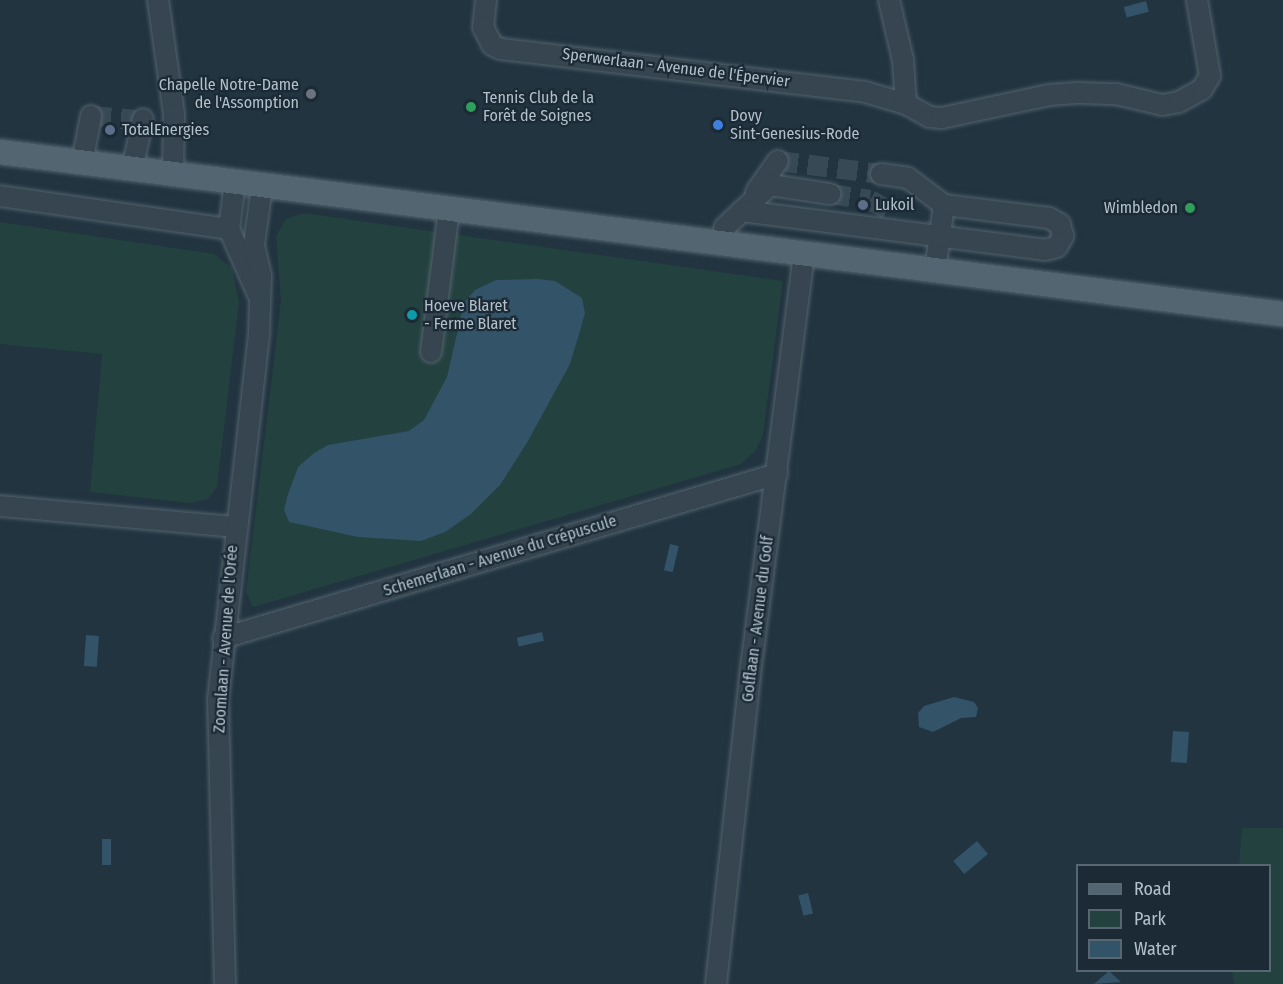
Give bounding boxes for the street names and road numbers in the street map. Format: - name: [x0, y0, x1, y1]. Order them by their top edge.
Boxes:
- street label: Sperwerlaan - Avenue de l'Épervier: [561, 45, 791, 91]
- street label: Schemerlaan - Avenue du Crépuscule: [381, 511, 619, 601]
- street label: Golflaan - Avenue du Golf: [738, 535, 778, 703]
- street label: Zoomlaan - Avenue de l'Orée: [210, 544, 242, 734]

